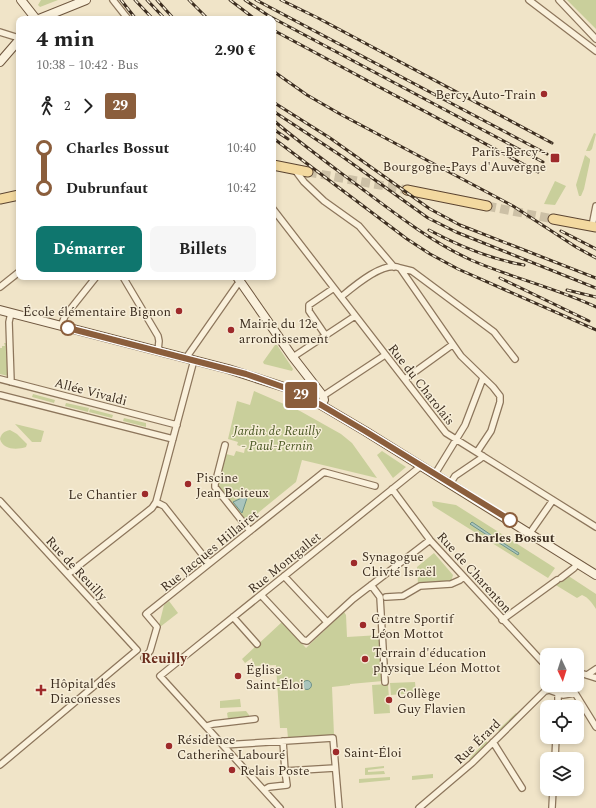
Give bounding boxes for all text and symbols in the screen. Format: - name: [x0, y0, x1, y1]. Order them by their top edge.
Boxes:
- text: 4 min: [36, 23, 95, 56]
- text: 2.90 €: [215, 39, 256, 62]
- text: 10:38 – 10:42 · Bus: [36, 55, 139, 75]
- place label: Bercy Auto-Train: [436, 85, 536, 105]
- marker: Bercy Auto-Train: [539, 89, 549, 99]
- icon: walk: [36, 95, 58, 117]
- icon: forward: [77, 95, 99, 117]
- text: 29: [113, 95, 128, 116]
- text: 2: [64, 96, 71, 116]
- text: Charles Bossut: [66, 137, 169, 160]
- text: 10:40: [227, 138, 256, 158]
- place label: Paris-Bercy - Bourgogne-Pays d'Auvergne: [383, 142, 546, 177]
- marker: Paris-Bercy - Bourgogne-Pays d'Auvergne: [549, 152, 561, 164]
- text: Dubrunfaut: [66, 177, 148, 200]
- text: 10:42: [227, 178, 256, 198]
- button: Démarrer: [36, 226, 142, 272]
- button: Billets: [150, 226, 256, 272]
- place label: École élémentaire Bignon: [23, 302, 171, 322]
- marker: École élémentaire Bignon: [174, 306, 184, 316]
- place label: Mairie du 12e arrondissement: [239, 314, 329, 349]
- unlabelled marker: [60, 320, 76, 336]
- marker: Mairie du 12e arrondissement: [226, 325, 236, 335]
- street label: Rue du Charolais: [383, 340, 459, 430]
- street label: Allée Vivaldi: [52, 373, 129, 411]
- line badge: 29: [283, 382, 319, 408]
- text: 29: [293, 384, 309, 405]
- park label: Jardin de Reuilly - Paul-Pernin: [232, 421, 321, 456]
- place label: Piscine Jean Boiteux: [196, 468, 269, 503]
- marker: Piscine Jean Boiteux: [183, 479, 193, 489]
- place label: Le Chantier: [68, 485, 137, 505]
- marker: Le Chantier: [140, 489, 150, 499]
- street label: Rue Jacques Hillairet: [156, 505, 263, 597]
- marker: Charles Bossut: [502, 512, 518, 528]
- street label: Rue Montgallet: [244, 527, 326, 599]
- street label: Rue de Charenton: [432, 527, 517, 618]
- place label: Charles Bossut: [465, 528, 555, 548]
- street label: Rue de Reuilly: [41, 532, 112, 606]
- place label: Synagogue Chivté Israël: [362, 547, 436, 582]
- marker: Synagogue Chivté Israël: [349, 558, 359, 568]
- place label: Centre Sportif Léon Mottot: [371, 609, 455, 644]
- marker: Centre Sportif Léon Mottot: [358, 620, 368, 630]
- place label: Terrain d'éducation physique Léon Mottot: [373, 643, 501, 678]
- district label: Reuilly: [141, 648, 188, 669]
- north arrow: [540, 648, 584, 692]
- map controls: [540, 648, 584, 796]
- marker: Terrain d'éducation physique Léon Mottot: [360, 654, 370, 664]
- place label: Église Saint-Éloi: [246, 660, 304, 695]
- marker: Église Saint-Éloi: [233, 671, 243, 681]
- place label: Hôpital des Diaconesses: [50, 674, 121, 709]
- marker: Hôpital des Diaconesses: [35, 684, 47, 696]
- place label: Collège Guy Flavien: [397, 684, 466, 719]
- marker: Collège Guy Flavien: [384, 695, 394, 705]
- button: locate: [540, 700, 584, 744]
- street label: Rue Érard: [450, 714, 505, 769]
- place label: Résidence Catherine Labouré: [177, 730, 285, 765]
- marker: Résidence Catherine Labouré: [164, 741, 174, 751]
- place label: Saint-Éloi: [344, 743, 402, 763]
- marker: Saint-Éloi: [331, 747, 341, 757]
- button: layers: [540, 752, 584, 796]
- place label: Relais Poste: [240, 761, 309, 781]
- marker: Relais Poste: [227, 765, 237, 775]

